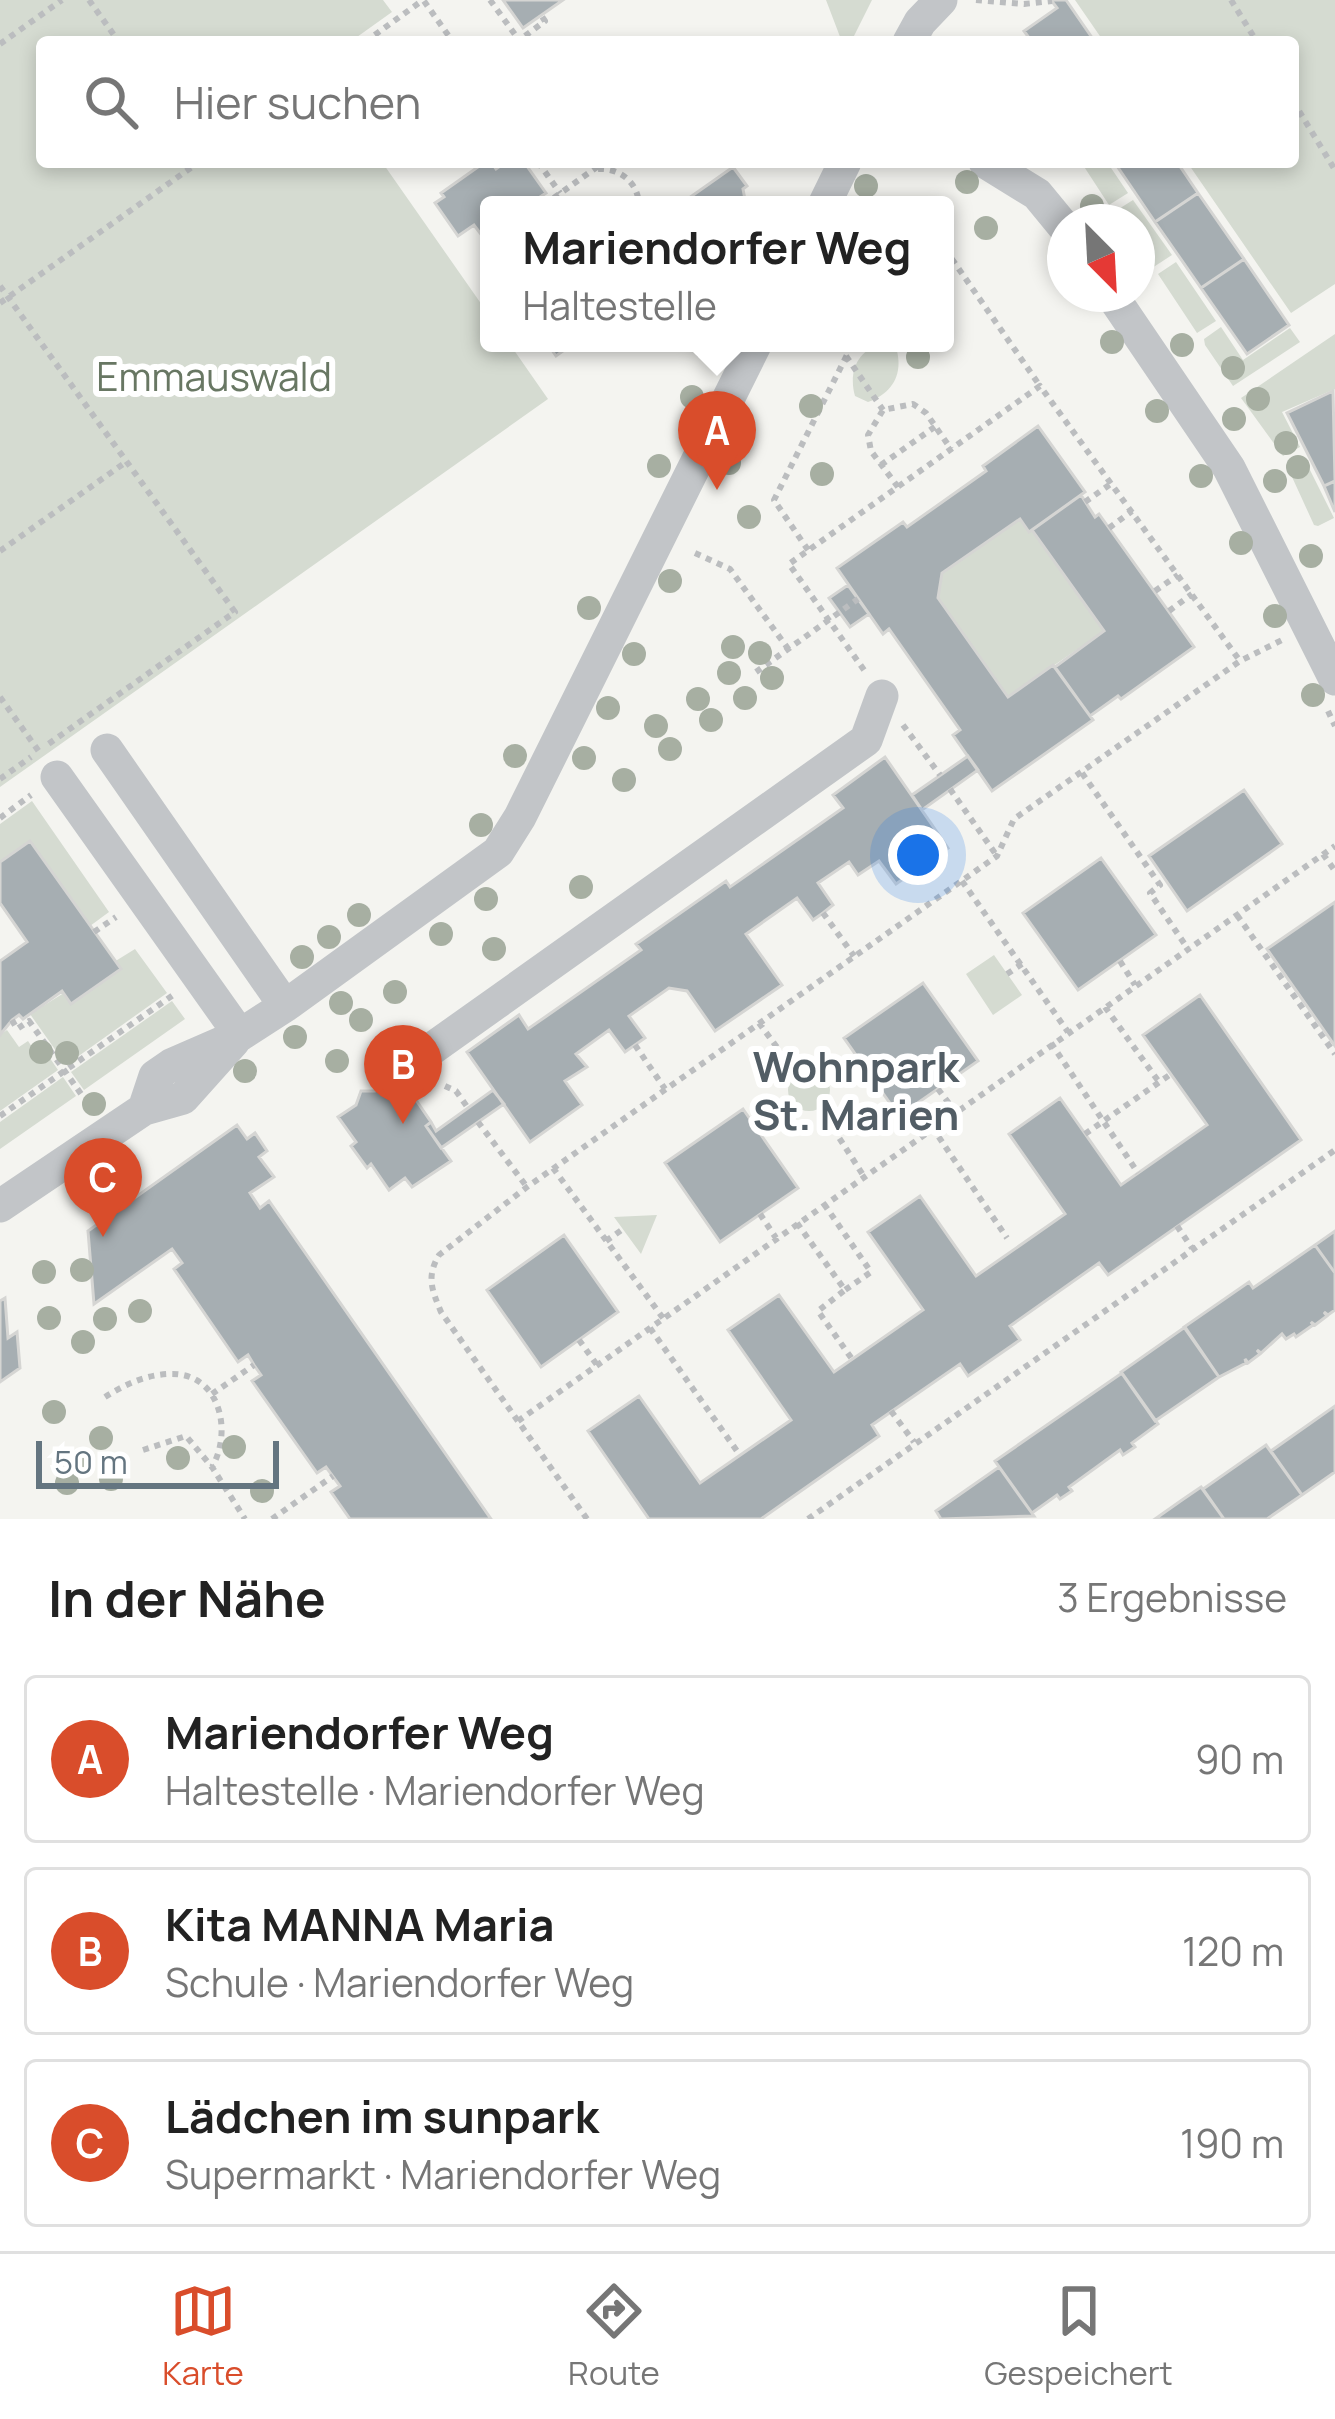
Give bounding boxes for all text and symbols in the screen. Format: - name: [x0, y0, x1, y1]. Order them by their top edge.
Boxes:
- search box: [36, 36, 1299, 168]
- icon: search: [78, 69, 144, 135]
- text: Hier suchen: [174, 71, 421, 133]
- popup: [480, 196, 954, 352]
- north arrow: [1047, 204, 1155, 312]
- text: Mariendorfer Weg: [523, 216, 911, 278]
- text: Haltestelle: [523, 278, 717, 332]
- park label: Emmauswald: [96, 349, 332, 403]
- pin: A: [678, 391, 756, 490]
- your location: [888, 825, 948, 885]
- pin: B: [364, 1025, 442, 1124]
- district label: Wohnpark St. Marien: [753, 1037, 961, 1143]
- pin: C: [64, 1138, 142, 1237]
- scale bar: [36, 1435, 279, 1488]
- text: 50 m: [54, 1439, 128, 1484]
- text: In der Nähe: [48, 1563, 326, 1632]
- text: 3 Ergebnisse: [1057, 1570, 1287, 1624]
- text: Mariendorfer Weg: [165, 1701, 554, 1763]
- text: A: [77, 1732, 103, 1786]
- text: 90 m: [1195, 1732, 1284, 1786]
- text: Haltestelle · Mariendorfer Weg: [165, 1763, 704, 1817]
- text: Kita MANNA Maria: [165, 1893, 554, 1955]
- text: B: [78, 1924, 102, 1978]
- text: 120 m: [1182, 1924, 1284, 1978]
- text: Schule · Mariendorfer Weg: [165, 1955, 634, 2009]
- text: Lädchen im sunpark: [165, 2085, 599, 2147]
- text: C: [76, 2116, 104, 2170]
- text: 190 m: [1180, 2116, 1284, 2170]
- text: Supermarkt · Mariendorfer Weg: [165, 2147, 721, 2201]
- tab: Karte: [162, 2278, 244, 2395]
- tab: Route: [568, 2278, 660, 2395]
- tab: Gespeichert: [984, 2278, 1173, 2395]

